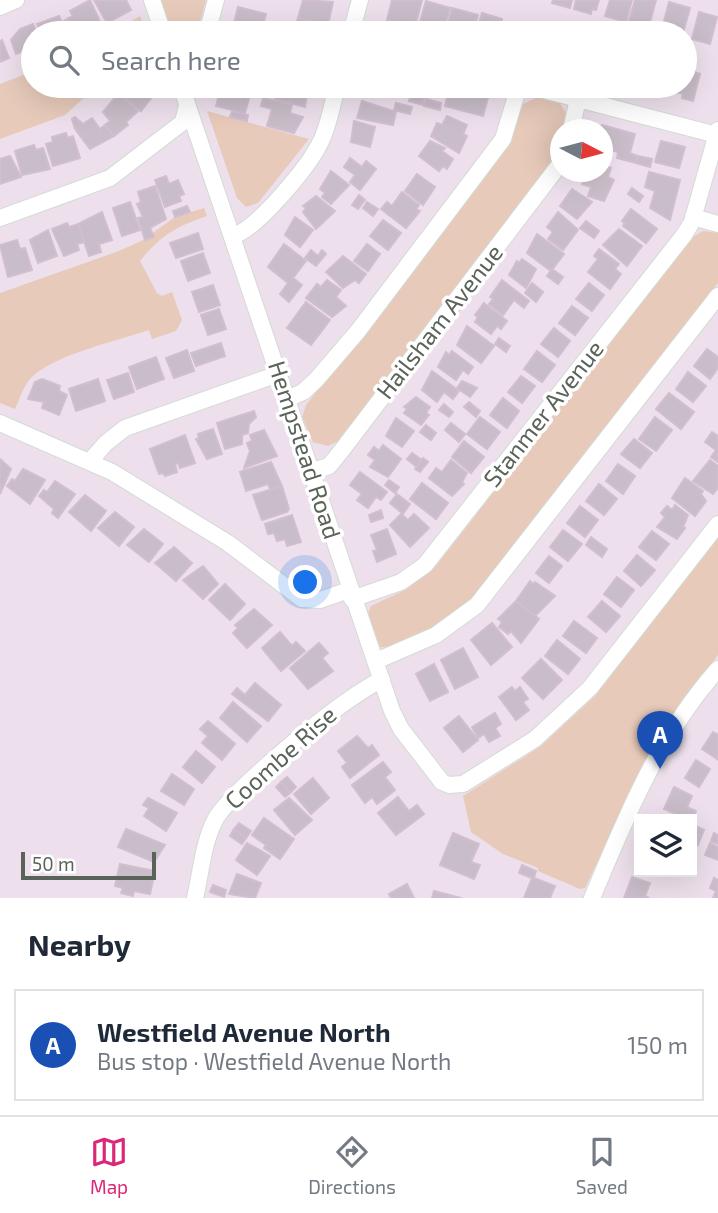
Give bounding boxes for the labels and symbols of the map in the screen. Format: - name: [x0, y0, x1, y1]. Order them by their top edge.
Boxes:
- north arrow: [550, 119, 613, 182]
- street label: Hailsham Avenue: [370, 238, 508, 404]
- street label: Stanmer Avenue: [477, 334, 609, 492]
- street label: Hempstead Road: [263, 357, 348, 542]
- your location: [288, 565, 322, 599]
- street label: Coombe Rise: [218, 699, 342, 814]
- pin: A: [637, 711, 683, 769]
- scale bar: [21, 849, 156, 881]

